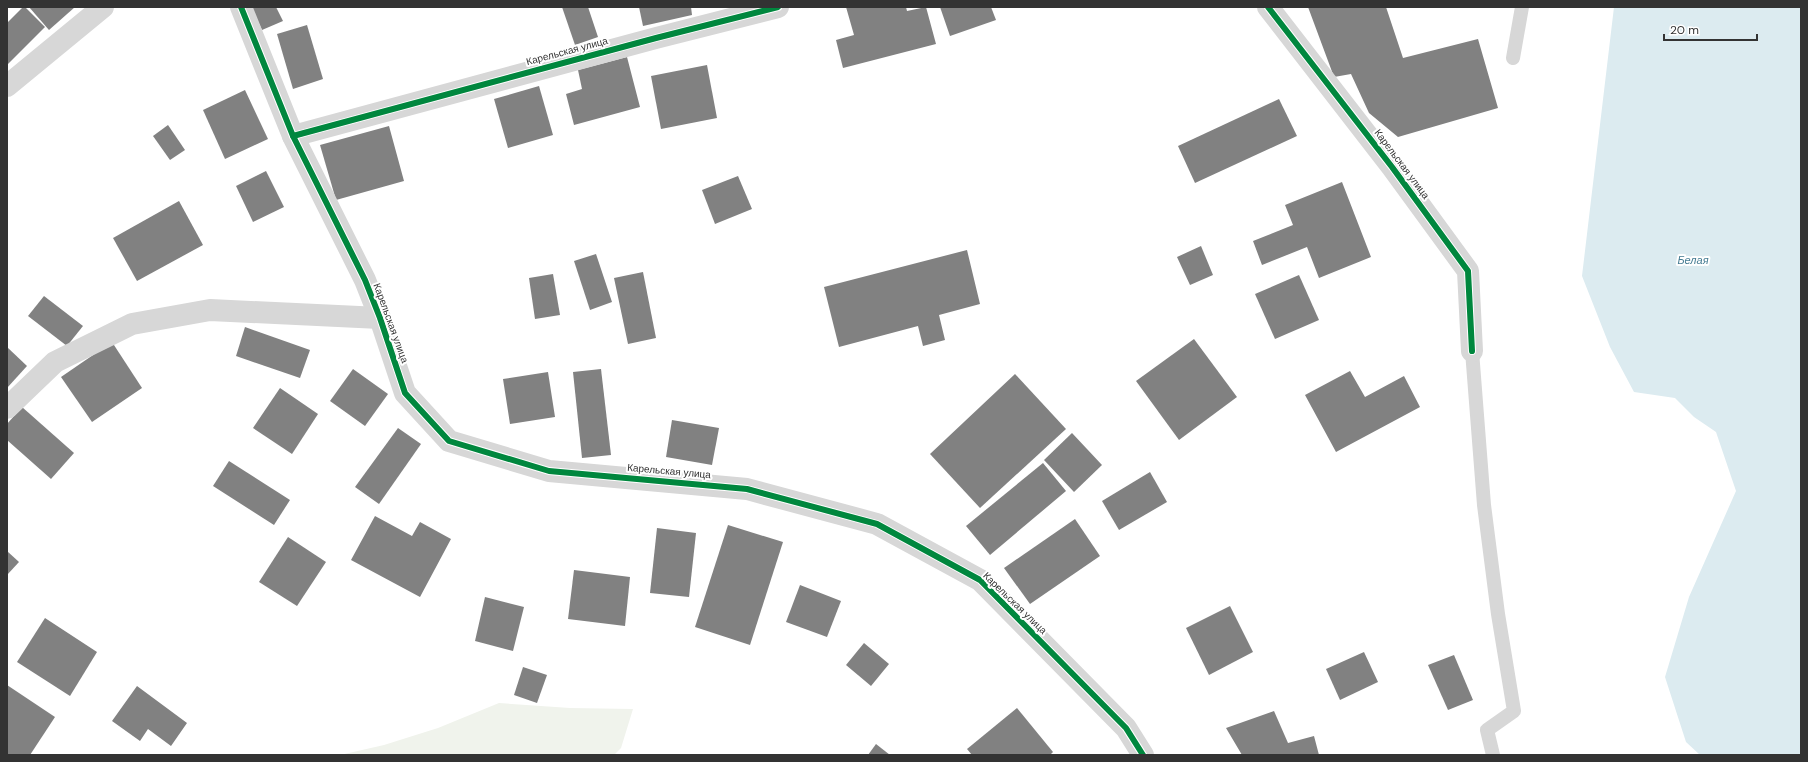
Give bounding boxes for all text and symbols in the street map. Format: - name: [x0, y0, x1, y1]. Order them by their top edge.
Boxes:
- scale bar: [1664, 16, 1757, 42]
- text: 20 m: [1670, 22, 1699, 38]
- street label: Карельская улица: [525, 34, 610, 68]
- street label: Карельская улица: [1372, 127, 1433, 202]
- water label: Белая: [1677, 253, 1709, 267]
- street label: Карельская улица: [371, 281, 412, 365]
- street label: Карельская улица: [627, 461, 712, 481]
- street label: Карельская улица: [980, 569, 1050, 637]

